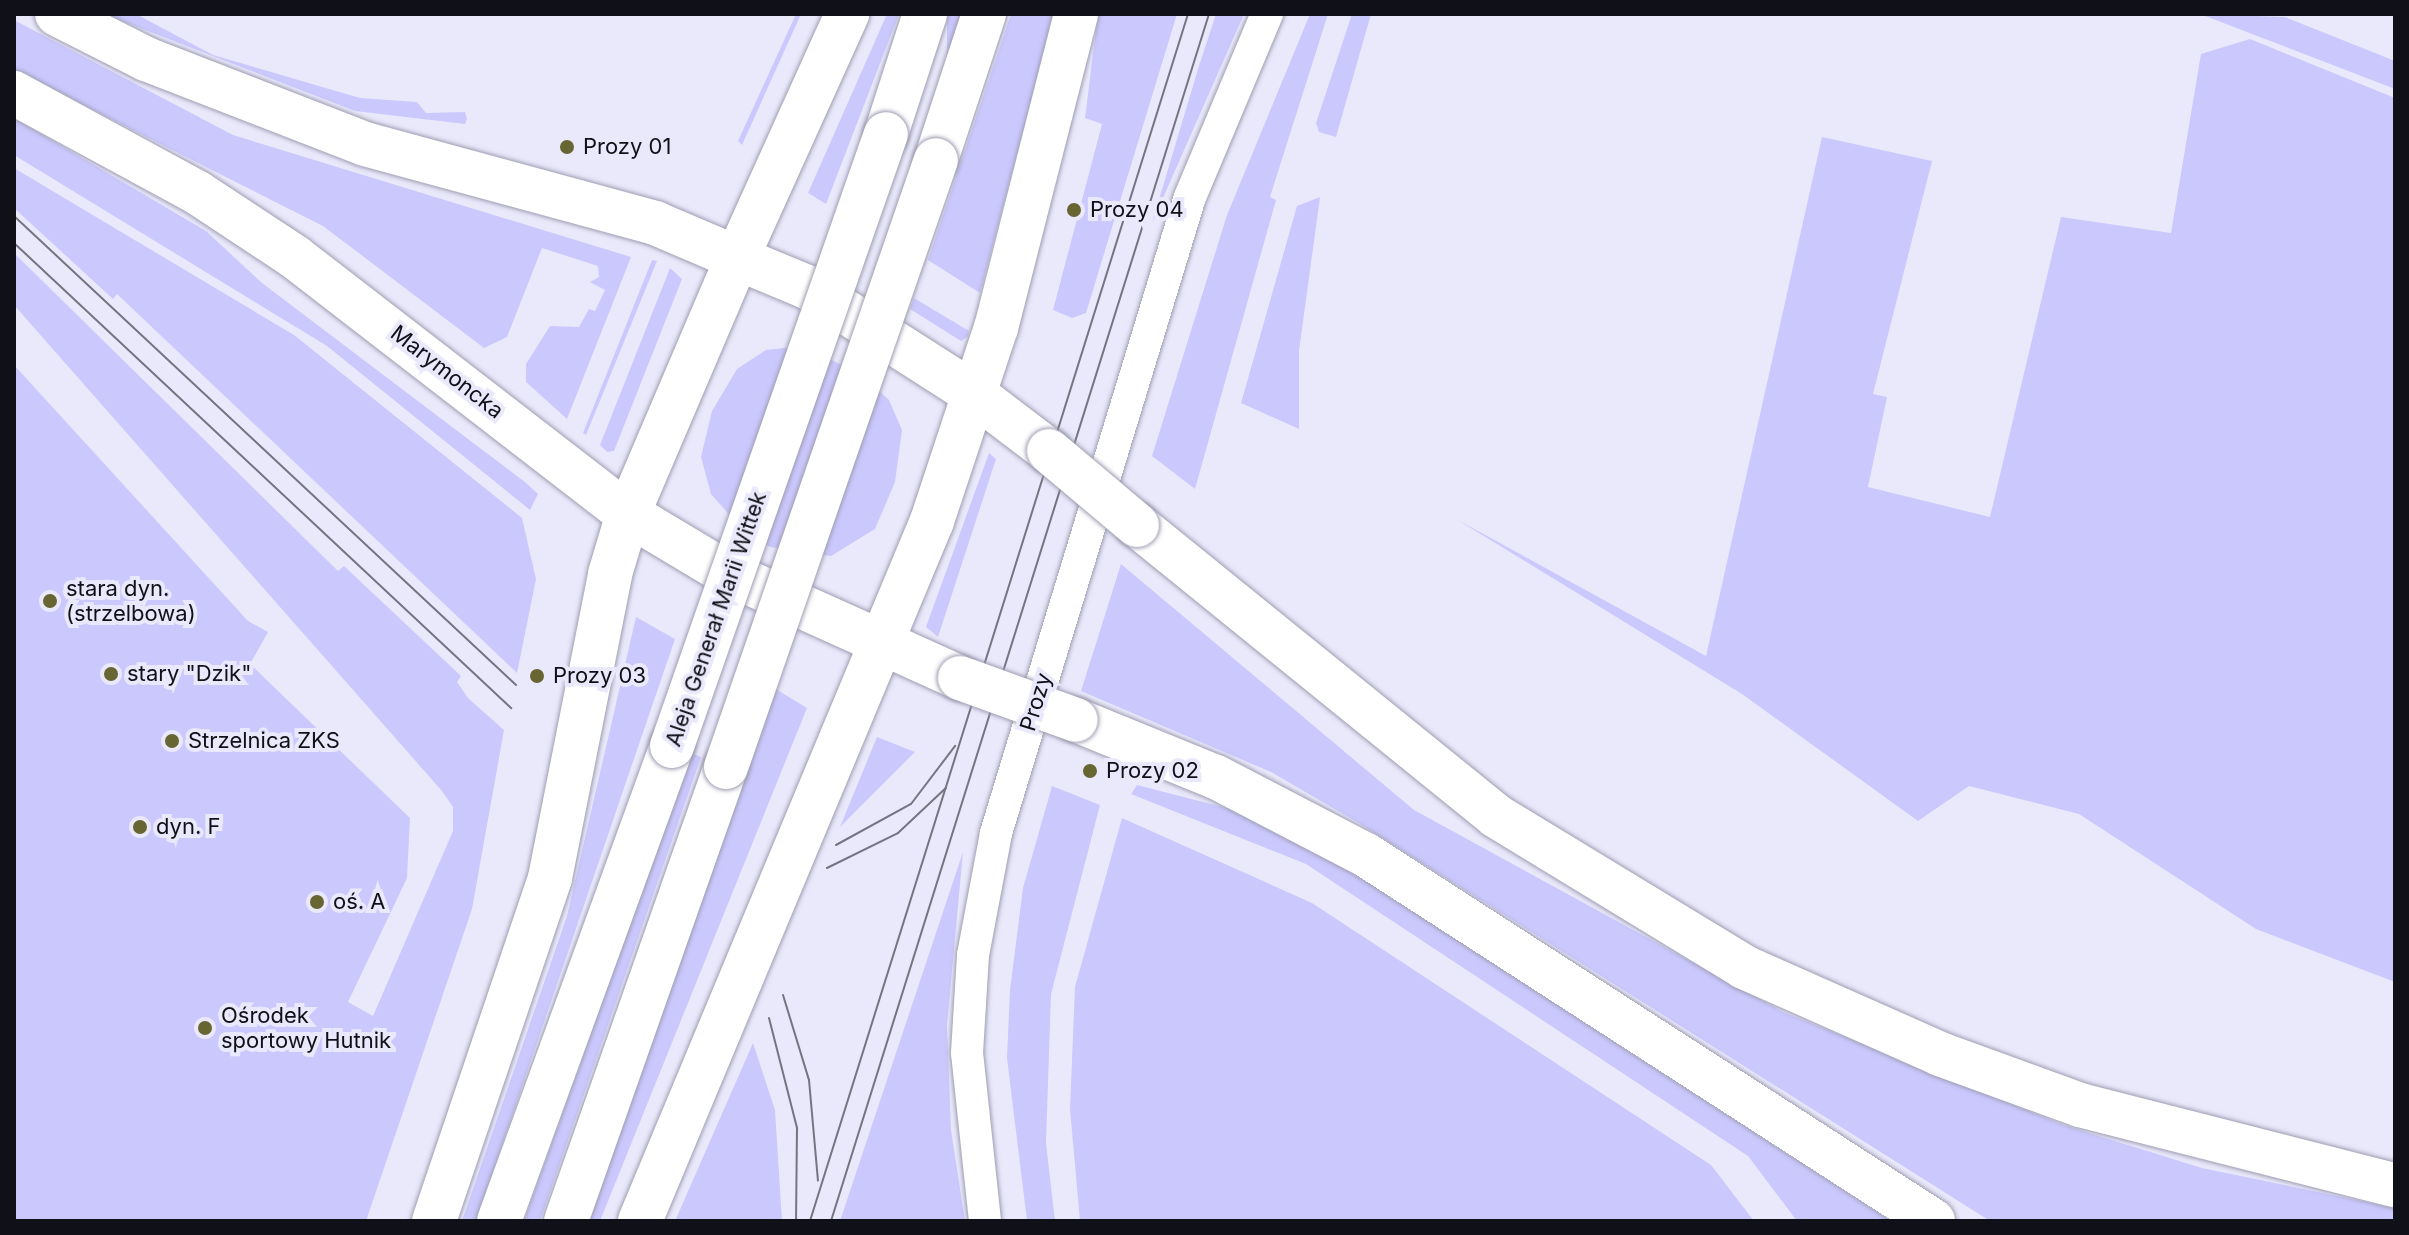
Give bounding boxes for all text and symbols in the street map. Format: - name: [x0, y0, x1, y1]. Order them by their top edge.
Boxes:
- place label: Prozy 01: [583, 134, 671, 160]
- marker: Prozy 01: [558, 138, 576, 156]
- place label: Prozy 04: [1090, 197, 1184, 223]
- marker: Prozy 04: [1065, 201, 1083, 219]
- street label: Marymoncka: [385, 320, 509, 424]
- street label: Aleja Generał Marii Wittek: [660, 488, 772, 750]
- place label: stara dyn. (strzelbowa): [66, 575, 196, 626]
- marker: stara dyn. (strzelbowa): [41, 592, 59, 610]
- place label: stary "Dzik": [127, 661, 251, 687]
- place label: Prozy 03: [553, 663, 646, 689]
- marker: stary "Dzik": [102, 665, 120, 683]
- marker: Prozy 03: [528, 667, 546, 685]
- street label: Prozy: [1015, 670, 1057, 734]
- place label: Strzelnica ZKS: [188, 728, 340, 754]
- marker: Strzelnica ZKS: [163, 732, 181, 750]
- place label: Prozy 02: [1106, 758, 1199, 784]
- marker: Prozy 02: [1081, 762, 1099, 780]
- place label: dyn. F: [156, 814, 220, 840]
- marker: dyn. F: [131, 818, 149, 836]
- place label: oś. A: [333, 889, 386, 915]
- marker: oś. A: [308, 893, 326, 911]
- place label: Ośrodek sportowy Hutnik: [221, 1002, 391, 1054]
- marker: Ośrodek sportowy Hutnik: [196, 1019, 214, 1037]

